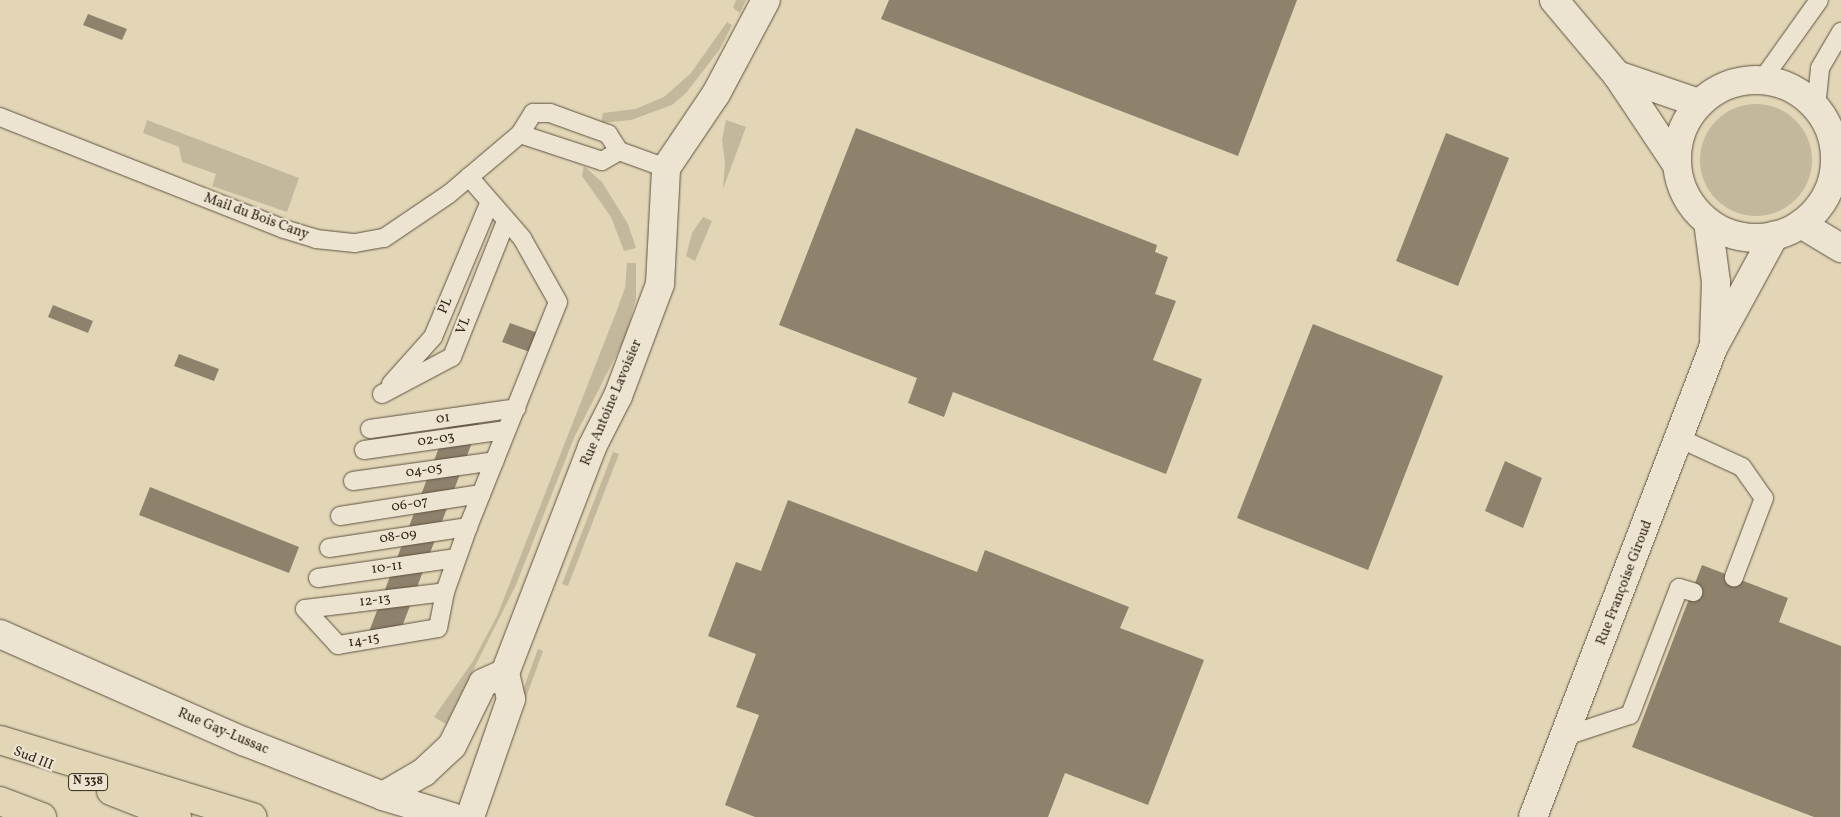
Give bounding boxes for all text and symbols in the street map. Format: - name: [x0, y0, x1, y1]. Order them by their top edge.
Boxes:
- street label: Mail du Bois Cany: [201, 190, 311, 244]
- street label: PL: [435, 295, 457, 317]
- street label: VL: [453, 315, 475, 337]
- street label: Rue Antoine Lavoisier: [578, 337, 646, 469]
- street label: 01: [435, 410, 451, 428]
- street label: 02-03: [416, 429, 456, 451]
- street label: 04-05: [405, 460, 443, 482]
- street label: 06-07: [390, 494, 430, 516]
- street label: Rue Françoise Giroud: [1593, 518, 1657, 648]
- street label: 08-09: [378, 526, 418, 548]
- street label: 10-11: [370, 558, 404, 578]
- street label: 12-13: [358, 591, 392, 611]
- street label: 14-15: [347, 630, 381, 652]
- street label: Rue Gay-Lussac: [175, 705, 271, 759]
- street label: Sud III: [11, 743, 55, 775]
- road number: N 338: [68, 772, 108, 792]

